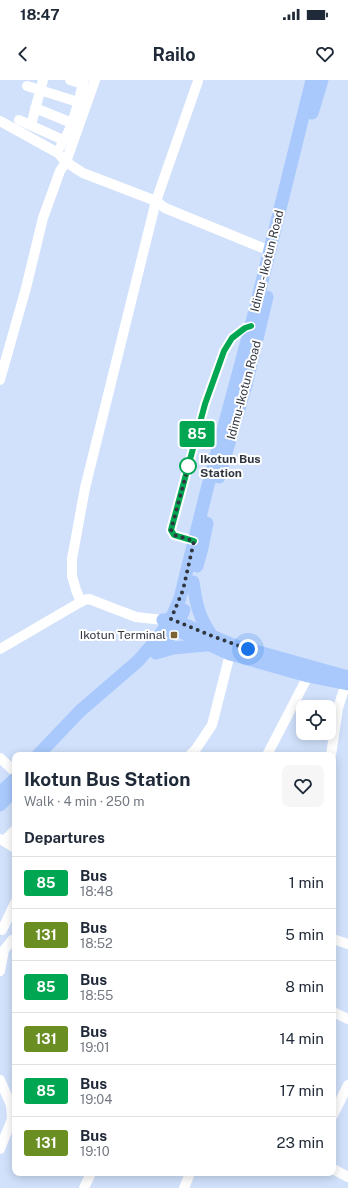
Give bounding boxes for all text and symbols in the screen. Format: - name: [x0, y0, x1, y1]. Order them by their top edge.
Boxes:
- text: 18:47: [20, 6, 60, 23]
- icon: back: [12, 43, 34, 65]
- icon: heart: [314, 43, 336, 65]
- text: Railo: [152, 44, 196, 65]
- street label: Idimu - Ikotun Road: [248, 209, 286, 313]
- street label: Idimu-Ikotun Road: [224, 339, 264, 441]
- line badge: 85: [179, 421, 215, 447]
- text: 85: [188, 426, 206, 442]
- place label: Ikotun Bus Station: [200, 452, 261, 480]
- marker: Ikotun Bus Station: [179, 457, 197, 475]
- place label: Ikotun Terminal: [80, 628, 166, 642]
- marker: Ikotun Terminal: [169, 630, 179, 640]
- your location: [238, 639, 258, 659]
- map controls: [296, 700, 336, 740]
- button: locate: [296, 700, 336, 740]
- button: heart: [282, 765, 324, 807]
- text: Ikotun Bus Station: [24, 768, 191, 790]
- text: Walk · 4 min · 250 m: [24, 794, 144, 809]
- text: Departures: [24, 829, 105, 846]
- text: Bus: [80, 867, 107, 884]
- text: 1 min: [289, 874, 324, 891]
- text: 85: [37, 875, 55, 891]
- text: 18:48: [80, 884, 113, 899]
- text: Bus: [80, 919, 107, 936]
- text: 5 min: [285, 926, 324, 943]
- text: 131: [35, 927, 57, 943]
- text: 18:52: [80, 936, 113, 951]
- text: Bus: [80, 971, 107, 988]
- text: 8 min: [285, 978, 324, 995]
- text: 85: [37, 979, 55, 995]
- text: 18:55: [80, 988, 113, 1003]
- text: Bus: [80, 1023, 107, 1040]
- text: 14 min: [279, 1030, 324, 1047]
- text: 131: [35, 1031, 57, 1047]
- text: 19:01: [80, 1040, 110, 1055]
- text: Bus: [80, 1075, 107, 1092]
- text: 17 min: [280, 1082, 324, 1099]
- text: 85: [37, 1083, 55, 1099]
- text: 19:04: [80, 1092, 112, 1107]
- text: Bus: [80, 1127, 107, 1144]
- text: 23 min: [277, 1134, 324, 1151]
- text: 131: [35, 1135, 57, 1151]
- text: 19:10: [80, 1144, 110, 1159]

